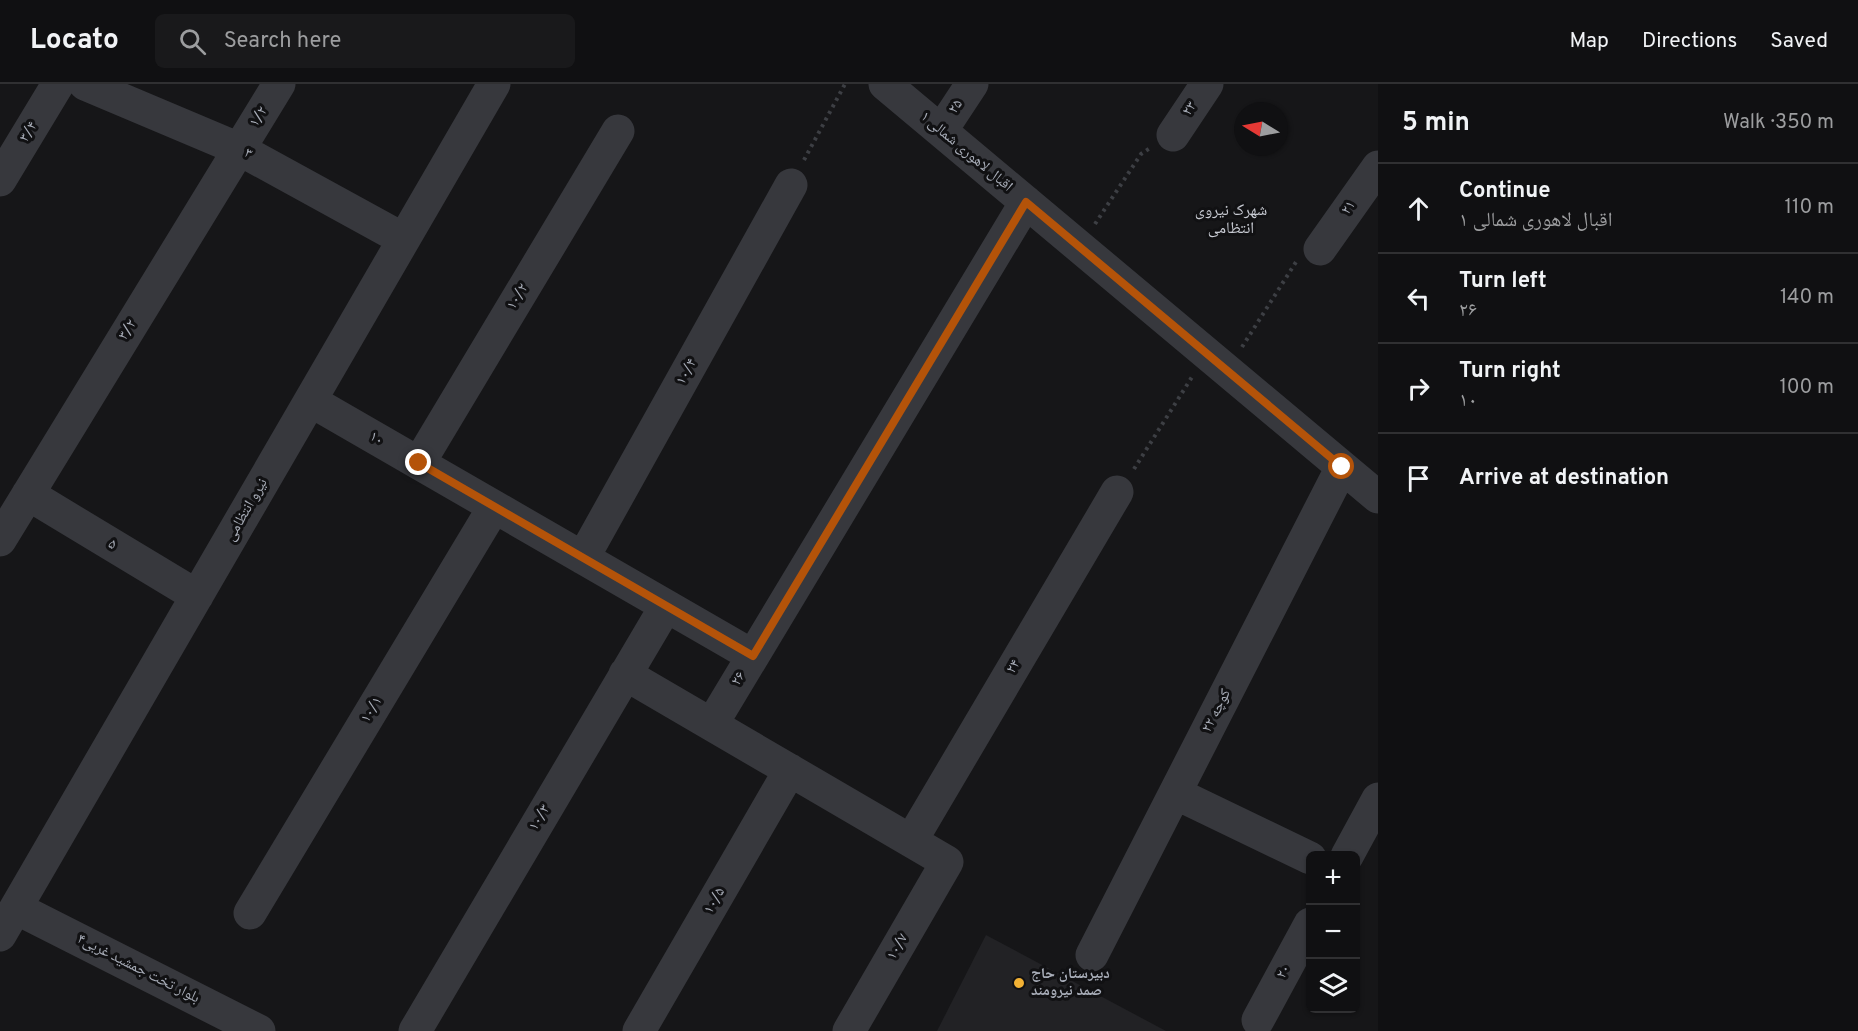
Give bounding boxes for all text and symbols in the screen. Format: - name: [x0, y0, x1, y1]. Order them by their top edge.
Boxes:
- search box: [155, 14, 575, 68]
- text: Locato: [30, 23, 119, 59]
- icon: search: [176, 25, 209, 58]
- text: Search here: [224, 28, 341, 55]
- text: Map: [1569, 28, 1609, 55]
- text: Directions: [1642, 28, 1737, 55]
- text: Saved: [1770, 28, 1828, 55]
- street label: ۲۵: [944, 96, 968, 118]
- street label: ۲۳: [1178, 98, 1202, 120]
- north arrow: [1234, 102, 1288, 156]
- street label: ۱/۲: [245, 103, 273, 131]
- text: 5 min: [1402, 107, 1470, 140]
- street label: اقبال لاهوری شمالی ۱: [916, 108, 1016, 196]
- text: Walk · 350 m: [1723, 110, 1834, 136]
- street label: ۳/۴: [15, 118, 43, 146]
- street label: ۳: [240, 144, 256, 164]
- text: Continue: [1459, 178, 1550, 205]
- icon: ahead: [1402, 192, 1435, 225]
- text: 110 m: [1785, 195, 1834, 221]
- street label: ۲۱: [1337, 197, 1361, 219]
- district label: شهرک نیروی انتظامی: [1195, 201, 1267, 239]
- text: اقبال لاهوری شمالی ۱: [1459, 208, 1612, 234]
- text: Turn left: [1459, 268, 1547, 295]
- street label: ۱۰/۲: [503, 280, 533, 314]
- icon: left: [1402, 282, 1435, 315]
- text: 140 m: [1780, 285, 1834, 311]
- text: ۲۶: [1459, 298, 1477, 324]
- street label: ۳/۲: [114, 316, 142, 344]
- street label: ۱۰/۴: [672, 355, 702, 389]
- text: Turn right: [1459, 358, 1561, 385]
- icon: right: [1402, 372, 1435, 405]
- text: 100 m: [1779, 375, 1834, 401]
- text: ۱۰: [1459, 388, 1477, 414]
- street label: ۱۰: [365, 427, 387, 451]
- route end: [405, 449, 431, 475]
- route start: [1328, 453, 1354, 479]
- icon: arrive: [1402, 462, 1435, 495]
- text: Arrive at destination: [1459, 465, 1669, 492]
- street label: نیرو انتظامی: [221, 475, 273, 545]
- street label: ۵: [104, 535, 120, 555]
- street label: ۲۴: [1002, 656, 1026, 678]
- street label: ۲۶: [727, 668, 751, 690]
- street label: کوچه ۲۲: [1198, 686, 1236, 736]
- street label: ۱۰/۱: [357, 693, 387, 727]
- street label: ۱۰/۳: [525, 801, 555, 835]
- map controls: [1306, 851, 1360, 1013]
- button: +: [1306, 851, 1360, 905]
- street label: ۱۰/۵: [700, 884, 730, 918]
- button: −: [1306, 905, 1360, 959]
- street label: بلوار تخت جمشید غربی۴: [73, 930, 203, 1008]
- street label: ۱۰/۷: [883, 930, 913, 964]
- button: layers: [1306, 959, 1360, 1013]
- street label: ۲۰: [1272, 962, 1296, 982]
- place label: دبیرستان حاج صمد نیرومند: [1031, 965, 1110, 1001]
- marker: دبیرستان حاج صمد نیرومند: [1012, 976, 1026, 990]

